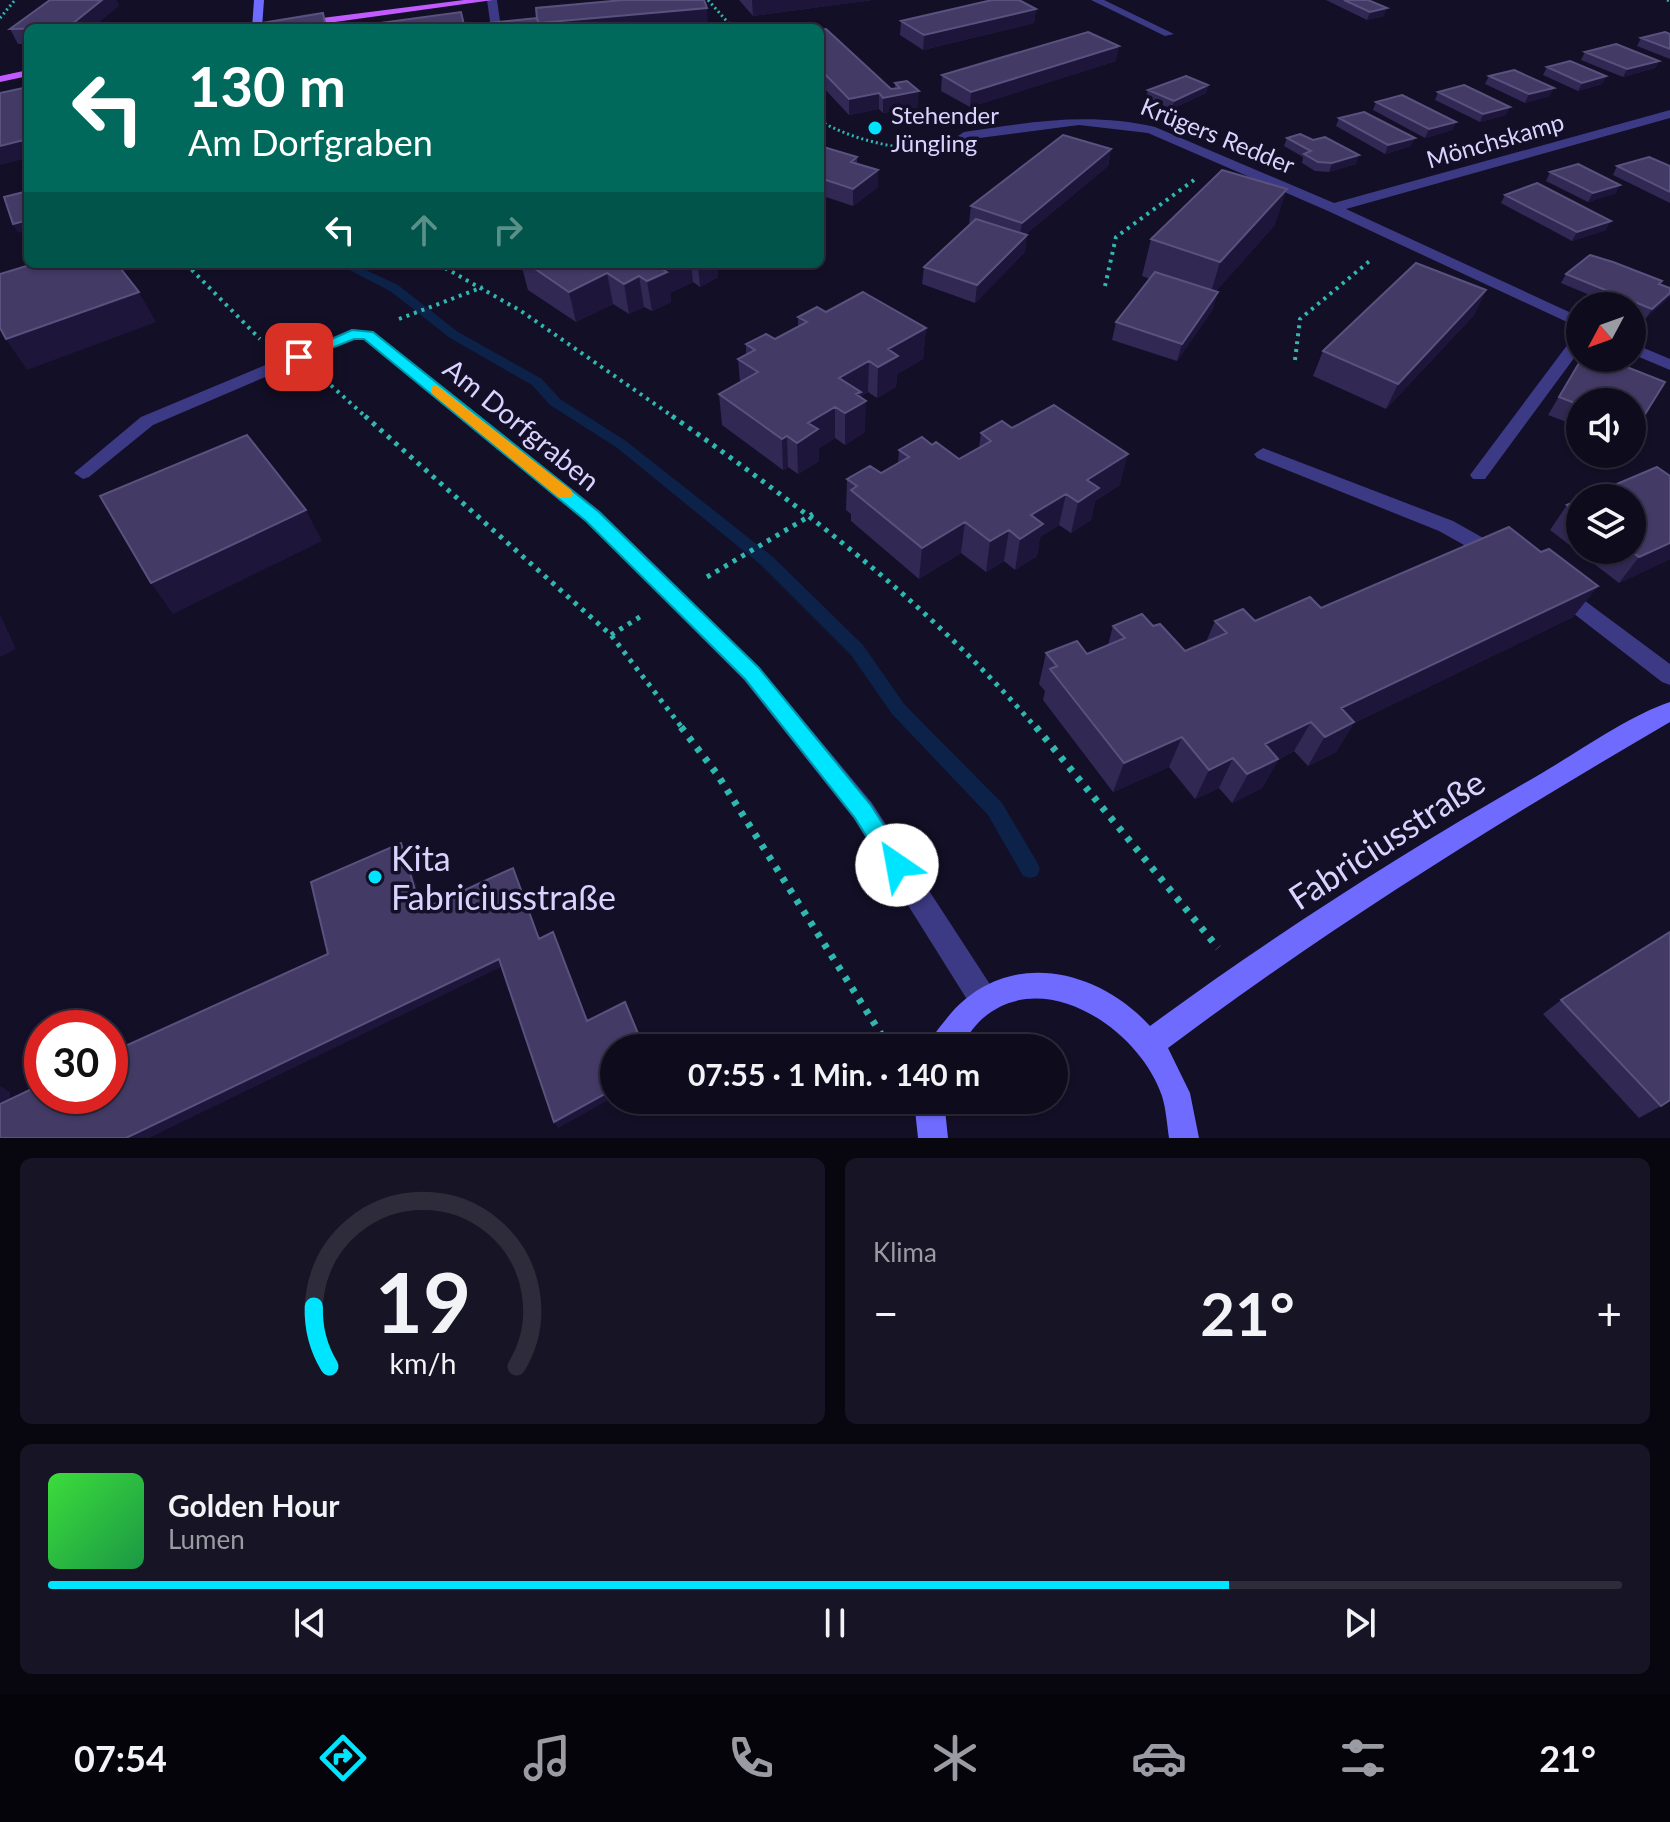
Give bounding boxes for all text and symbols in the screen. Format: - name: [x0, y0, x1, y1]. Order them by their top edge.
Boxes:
- text: 130 m: [188, 52, 346, 119]
- icon: left: [56, 56, 160, 160]
- street label: Krügers Redder: [1137, 91, 1299, 179]
- place label: Stehender Jüngling: [891, 100, 999, 157]
- street label: Mönchskamp: [1423, 107, 1567, 173]
- marker: Stehender Jüngling: [866, 119, 884, 137]
- text: Am Dorfgraben: [188, 120, 433, 164]
- icon: left: [318, 208, 362, 252]
- icon: ahead: [402, 208, 446, 252]
- icon: right: [486, 208, 530, 252]
- north arrow: [1566, 292, 1646, 372]
- map controls: [1566, 292, 1646, 564]
- pin: [265, 323, 333, 391]
- icon: arrive: [277, 335, 321, 379]
- street label: Am Dorfgraben: [437, 351, 607, 497]
- button: sound: [1566, 388, 1646, 468]
- button: layers: [1566, 484, 1646, 564]
- street label: Fabriciusstraße: [1281, 761, 1491, 917]
- position arrow: [855, 823, 939, 907]
- place label: Kita Fabriciusstraße: [391, 837, 616, 917]
- marker: Kita Fabriciusstraße: [366, 868, 384, 886]
- speed limit sign: 30: [24, 1010, 128, 1114]
- text: 07:55 · 1 Min. · 140 m: [688, 1056, 980, 1092]
- text: Klima: [873, 1236, 937, 1268]
- text: 19: [374, 1251, 471, 1351]
- text: 21°: [1200, 1277, 1295, 1349]
- text: −: [873, 1287, 899, 1339]
- text: +: [1596, 1287, 1622, 1339]
- text: km/h: [389, 1346, 456, 1380]
- text: Golden Hour: [168, 1487, 340, 1523]
- text: Lumen: [168, 1523, 245, 1555]
- icon: previous: [288, 1601, 332, 1645]
- icon: pause: [813, 1601, 857, 1645]
- icon: next: [1338, 1601, 1382, 1645]
- icon: directions: [315, 1730, 371, 1786]
- icon: music: [519, 1730, 575, 1786]
- icon: phone: [723, 1730, 779, 1786]
- icon: climate: [927, 1730, 983, 1786]
- icon: car: [1131, 1730, 1187, 1786]
- icon: filters: [1335, 1730, 1391, 1786]
- text: 07:54: [74, 1736, 167, 1780]
- text: 21°: [1539, 1736, 1596, 1780]

